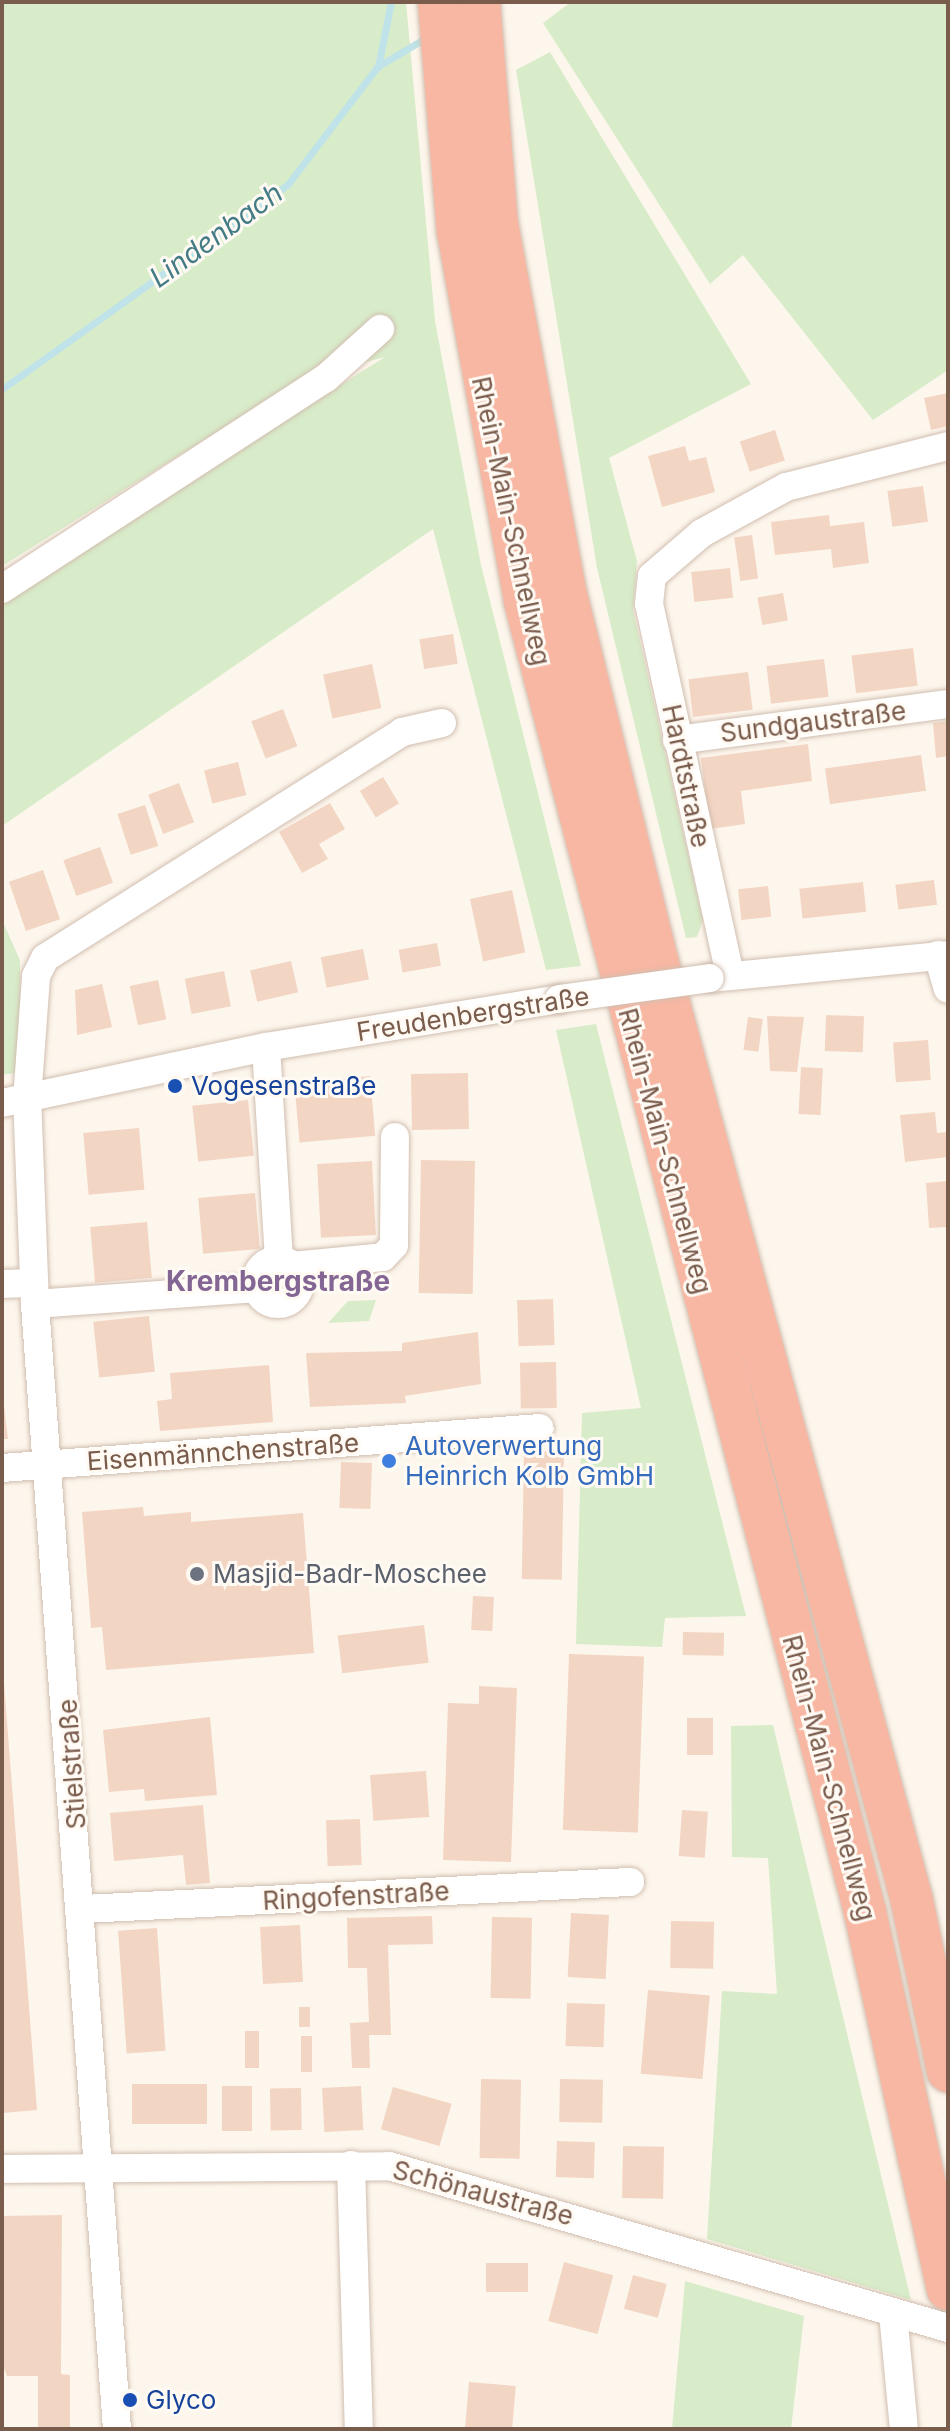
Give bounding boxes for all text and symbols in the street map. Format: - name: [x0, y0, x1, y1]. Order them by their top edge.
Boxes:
- water label: Lindenbach: [143, 176, 289, 294]
- street label: Rhein-Main-Schnellweg: [465, 374, 557, 668]
- street label: Sundgaustraße: [718, 695, 908, 749]
- street label: Hardtstraße: [656, 702, 716, 850]
- street label: Freudenbergstraße: [354, 980, 592, 1048]
- street label: Rhein-Main-Schnellweg: [612, 1005, 718, 1297]
- place label: Vogesenstraße: [191, 1070, 376, 1102]
- marker: Vogesenstraße: [166, 1077, 184, 1095]
- district label: Krembergstraße: [166, 1264, 390, 1298]
- street label: Eisenmännchenstraße: [86, 1427, 360, 1477]
- place label: Autoverwertung Heinrich Kolb GmbH: [405, 1430, 654, 1492]
- marker: Autoverwertung Heinrich Kolb GmbH: [380, 1452, 398, 1470]
- place label: Masjid-Badr-Moschee: [213, 1558, 487, 1590]
- marker: Masjid-Badr-Moschee: [188, 1565, 206, 1583]
- street label: Rhein-Main-Schnellweg: [776, 1632, 882, 1924]
- street label: Stielstraße: [52, 1698, 92, 1830]
- street label: Ringofenstraße: [262, 1876, 450, 1916]
- street label: Schönaustraße: [389, 2154, 577, 2232]
- place label: Glyco: [146, 2384, 216, 2416]
- marker: Glyco: [121, 2391, 139, 2409]

